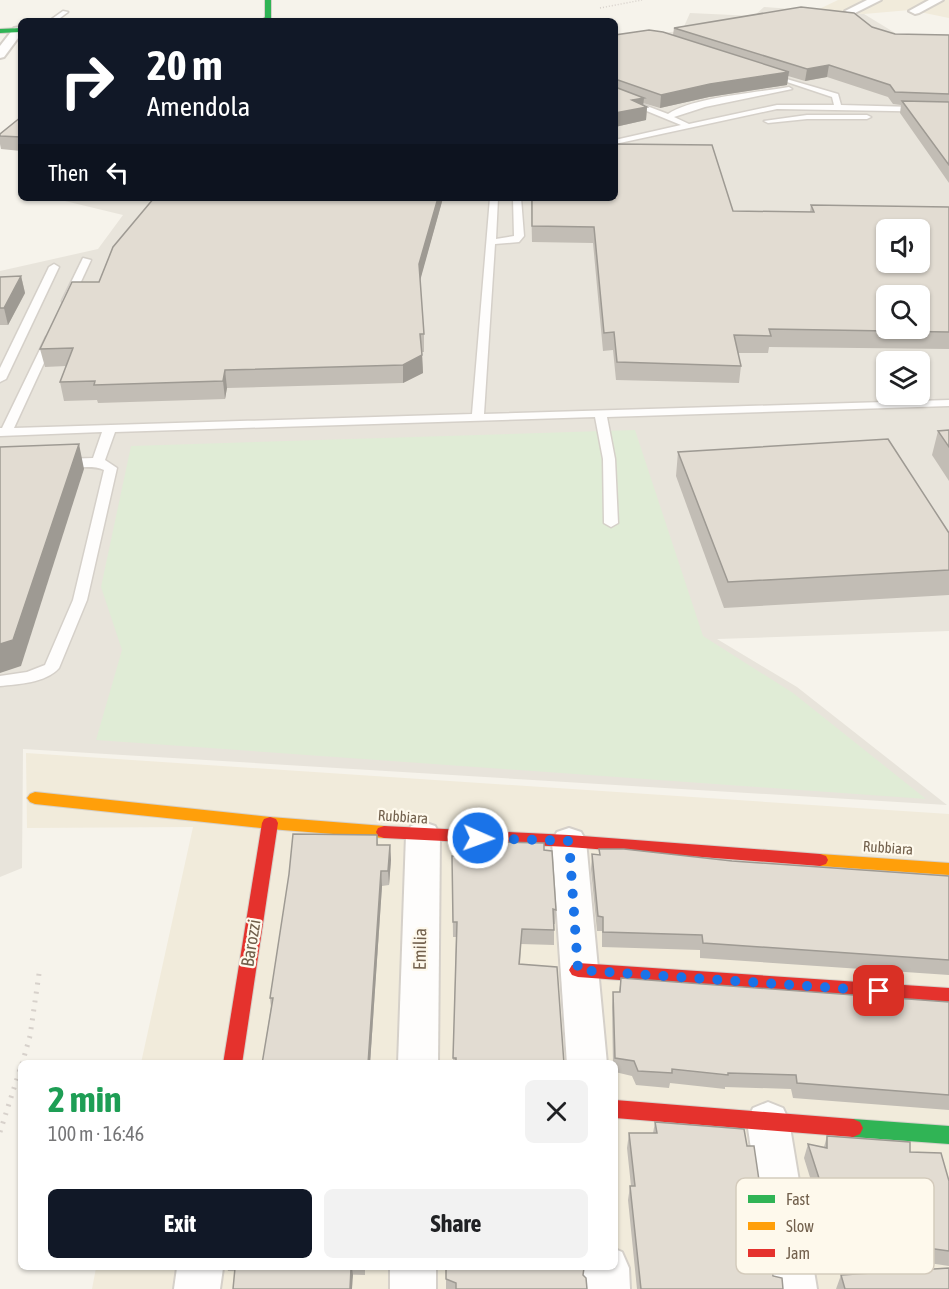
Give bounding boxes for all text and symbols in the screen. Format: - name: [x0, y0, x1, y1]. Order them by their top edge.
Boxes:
- text: 20 m: [147, 41, 222, 89]
- icon: right: [48, 42, 126, 120]
- text: Amendola: [147, 91, 250, 122]
- icon: left: [101, 156, 134, 189]
- text: Then: [48, 160, 89, 186]
- map controls: [876, 219, 930, 405]
- button: sound: [876, 219, 930, 273]
- button: search: [876, 285, 930, 339]
- button: layers: [876, 351, 930, 405]
- street label: Rubbiara: [377, 806, 429, 827]
- position arrow: [446, 806, 510, 870]
- street label: Rubbiara: [862, 837, 914, 858]
- street label: Barozzi: [236, 918, 265, 968]
- street label: Emilia: [409, 928, 430, 970]
- pin: [853, 965, 904, 1016]
- icon: arrive: [862, 974, 895, 1007]
- text: 2 min: [48, 1078, 122, 1120]
- button: close: [525, 1080, 588, 1143]
- text: 100 m · 16:46: [48, 1122, 144, 1145]
- legend: [736, 1178, 934, 1274]
- button: Exit: [48, 1189, 312, 1258]
- button: Share: [324, 1189, 588, 1258]
- text: Fast: [786, 1190, 810, 1208]
- text: Slow: [786, 1217, 814, 1235]
- text: Jam: [786, 1244, 810, 1262]

